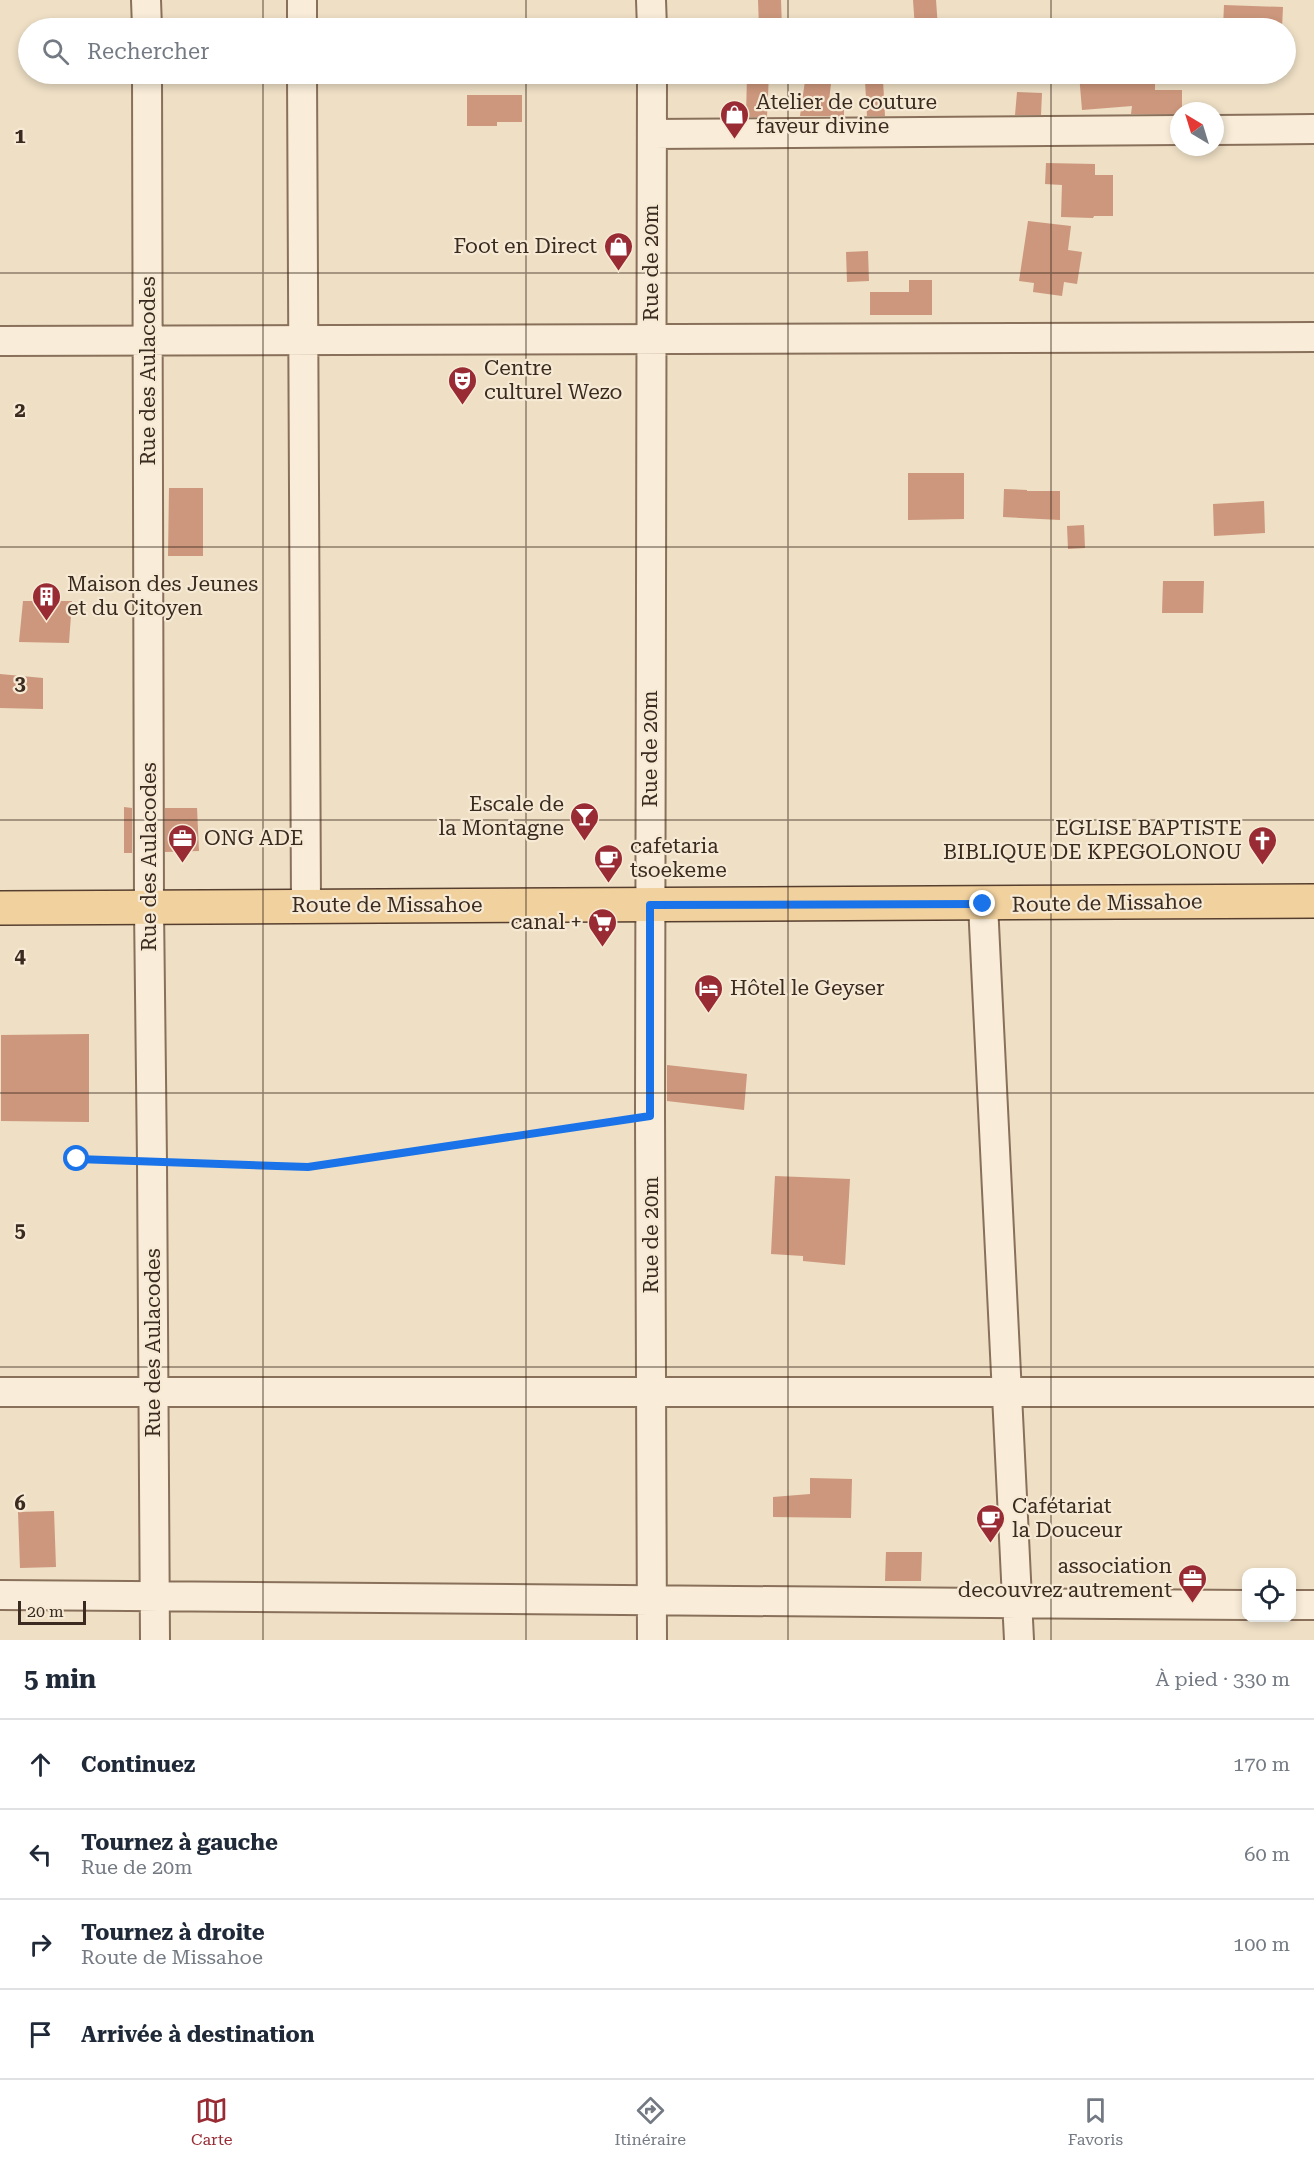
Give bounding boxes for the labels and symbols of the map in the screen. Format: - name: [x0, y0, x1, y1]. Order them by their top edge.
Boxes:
- place label: Atelier de couture faveur divine: [756, 90, 937, 138]
- shop icon: Atelier de couture faveur divine: [719, 98, 751, 140]
- north arrow: [1170, 102, 1224, 156]
- text: 1: [14, 124, 26, 148]
- street label: Rue de 20m: [639, 204, 663, 322]
- shop icon: Foot en Direct: [602, 230, 634, 272]
- place label: Foot en Direct: [453, 234, 597, 258]
- street label: Rue des Aulacodes: [136, 276, 160, 466]
- place label: Centre culturel Wezo: [484, 356, 622, 404]
- theatre icon: Centre culturel Wezo: [447, 364, 479, 406]
- text: 2: [14, 398, 26, 422]
- place label: Maison des Jeunes et du Citoyen: [67, 572, 258, 620]
- building icon: Maison des Jeunes et du Citoyen: [30, 580, 62, 622]
- text: 3: [14, 671, 26, 695]
- street label: Rue de 20m: [638, 690, 662, 808]
- street label: Rue des Aulacodes: [137, 762, 161, 952]
- place label: Escale de la Montagne: [438, 792, 564, 840]
- bar icon: Escale de la Montagne: [569, 800, 601, 842]
- place label: EGLISE BAPTISTE BIBLIQUE DE KPEGOLONOU: [943, 816, 1242, 864]
- office icon: ONG ADE: [167, 822, 199, 864]
- church icon: EGLISE BAPTISTE BIBLIQUE DE KPEGOLONOU: [1247, 824, 1279, 866]
- place label: ONG ADE: [204, 826, 303, 850]
- place label: cafetaria tsoekeme: [630, 834, 727, 882]
- cafe icon: cafetaria tsoekeme: [593, 842, 625, 884]
- street label: Route de Missahoe: [1011, 889, 1203, 917]
- route end: [969, 890, 995, 916]
- street label: Route de Missahoe: [292, 893, 482, 917]
- supermarket icon: canal +: [587, 906, 619, 948]
- place label: canal +: [510, 910, 582, 934]
- text: 4: [14, 944, 26, 968]
- hotel icon: Hôtel le Geyser: [693, 972, 725, 1014]
- place label: Hôtel le Geyser: [730, 976, 885, 1000]
- route start: [63, 1145, 89, 1171]
- street label: Rue de 20m: [639, 1176, 663, 1294]
- text: 5: [14, 1218, 26, 1242]
- street label: Rue des Aulacodes: [141, 1248, 165, 1438]
- text: 6: [14, 1491, 26, 1515]
- place label: Cafétariat la Douceur: [1012, 1494, 1123, 1542]
- cafe icon: Cafétariat la Douceur: [975, 1502, 1007, 1544]
- place label: association decouvrez autrement: [958, 1554, 1172, 1602]
- office icon: association decouvrez autrement: [1177, 1562, 1209, 1604]
- scale bar: [18, 1598, 86, 1626]

